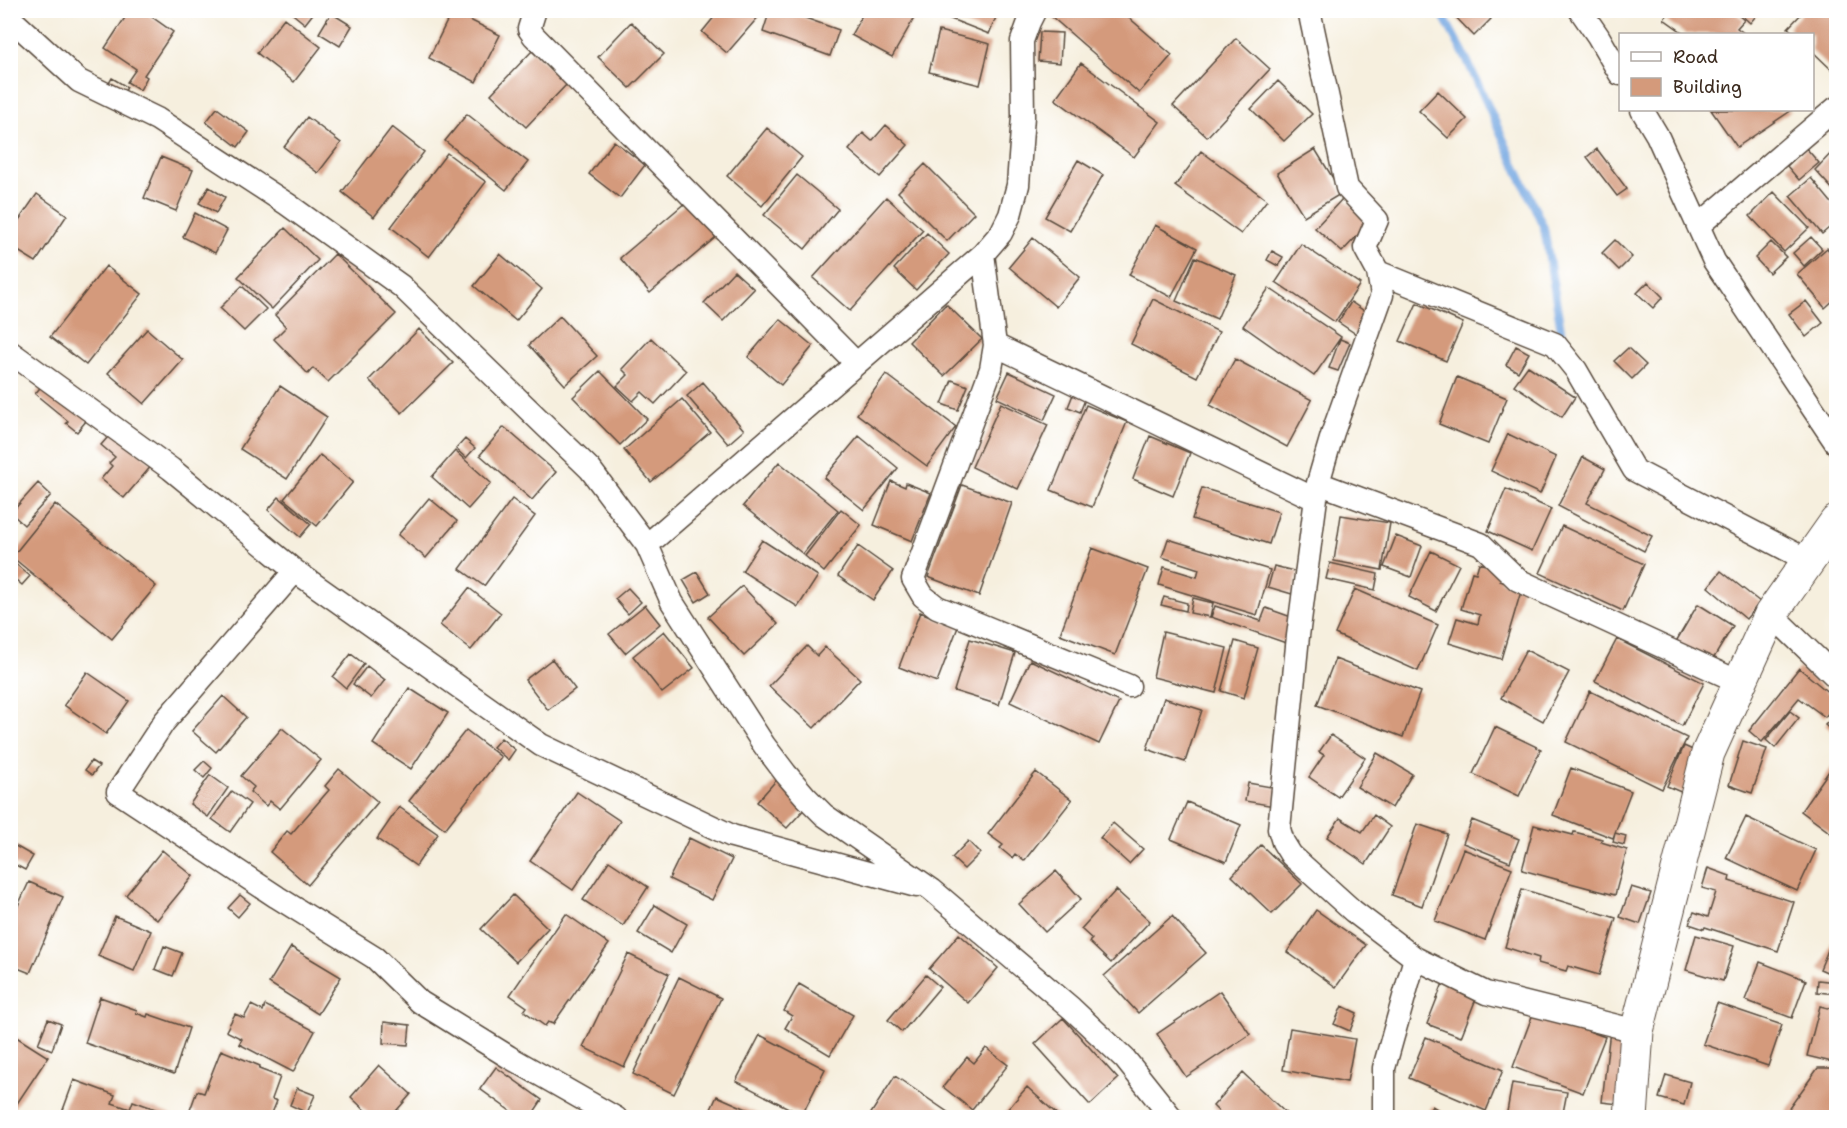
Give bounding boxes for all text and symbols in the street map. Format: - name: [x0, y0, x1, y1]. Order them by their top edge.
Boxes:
- legend: [1619, 33, 1814, 111]
- text: Road: [1673, 45, 1718, 69]
- text: Building: [1673, 75, 1742, 99]

